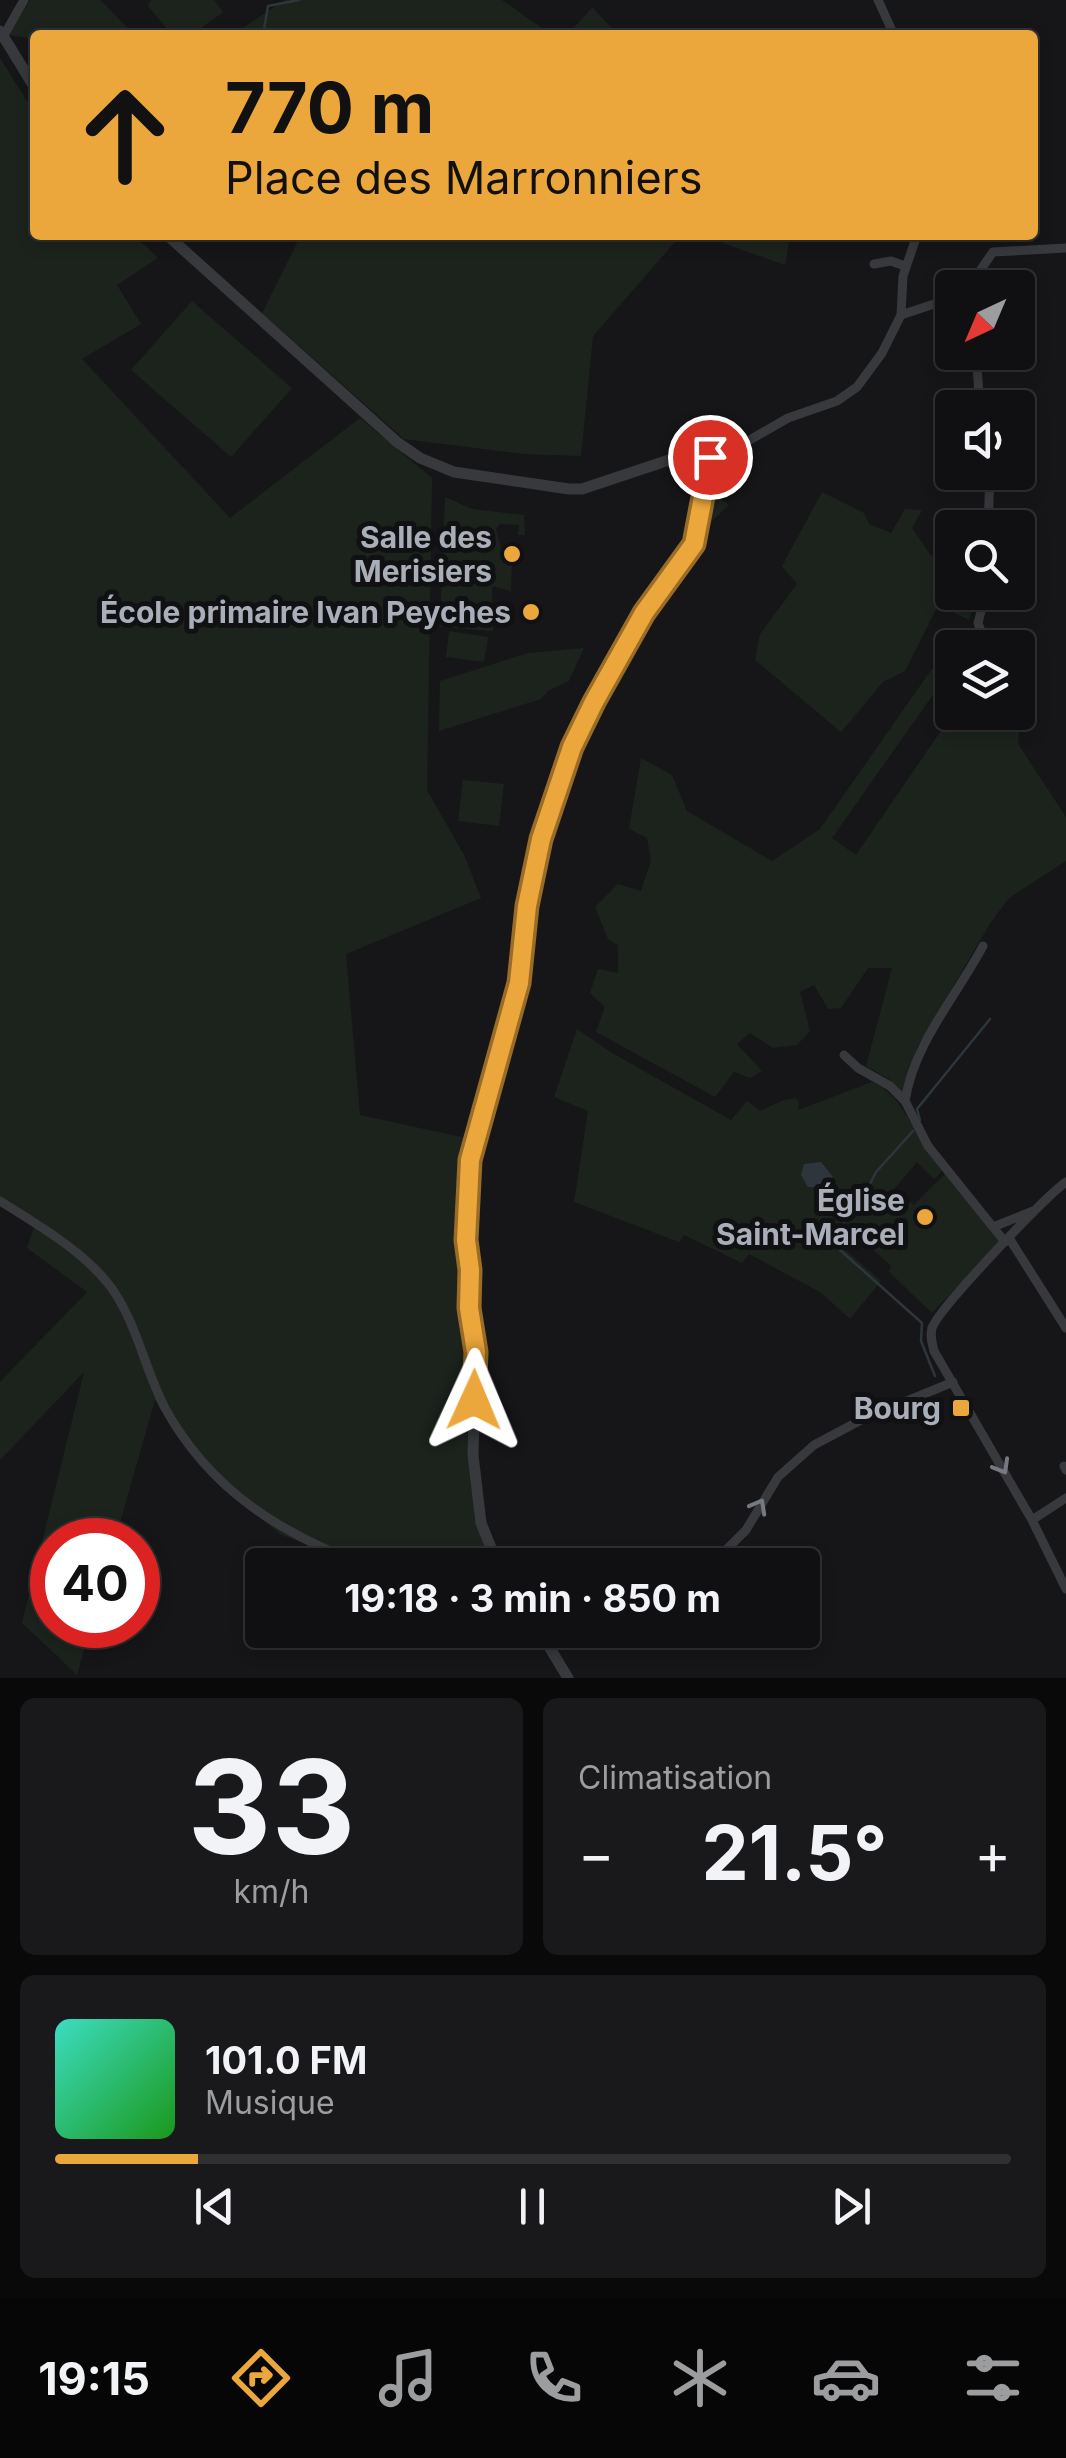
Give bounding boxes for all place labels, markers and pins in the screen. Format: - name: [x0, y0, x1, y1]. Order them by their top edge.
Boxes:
- pin: [668, 415, 753, 500]
- place label: Salle des Merisiers: [354, 519, 492, 589]
- marker: Salle des Merisiers: [501, 543, 523, 565]
- place label: École primaire Ivan Peyches: [100, 594, 511, 630]
- marker: École primaire Ivan Peyches: [520, 601, 542, 623]
- place label: Église Saint-Marcel: [716, 1182, 905, 1252]
- marker: Église Saint-Marcel: [914, 1206, 936, 1228]
- place label: Bourg: [854, 1390, 941, 1426]
- marker: Bourg: [950, 1397, 972, 1419]

